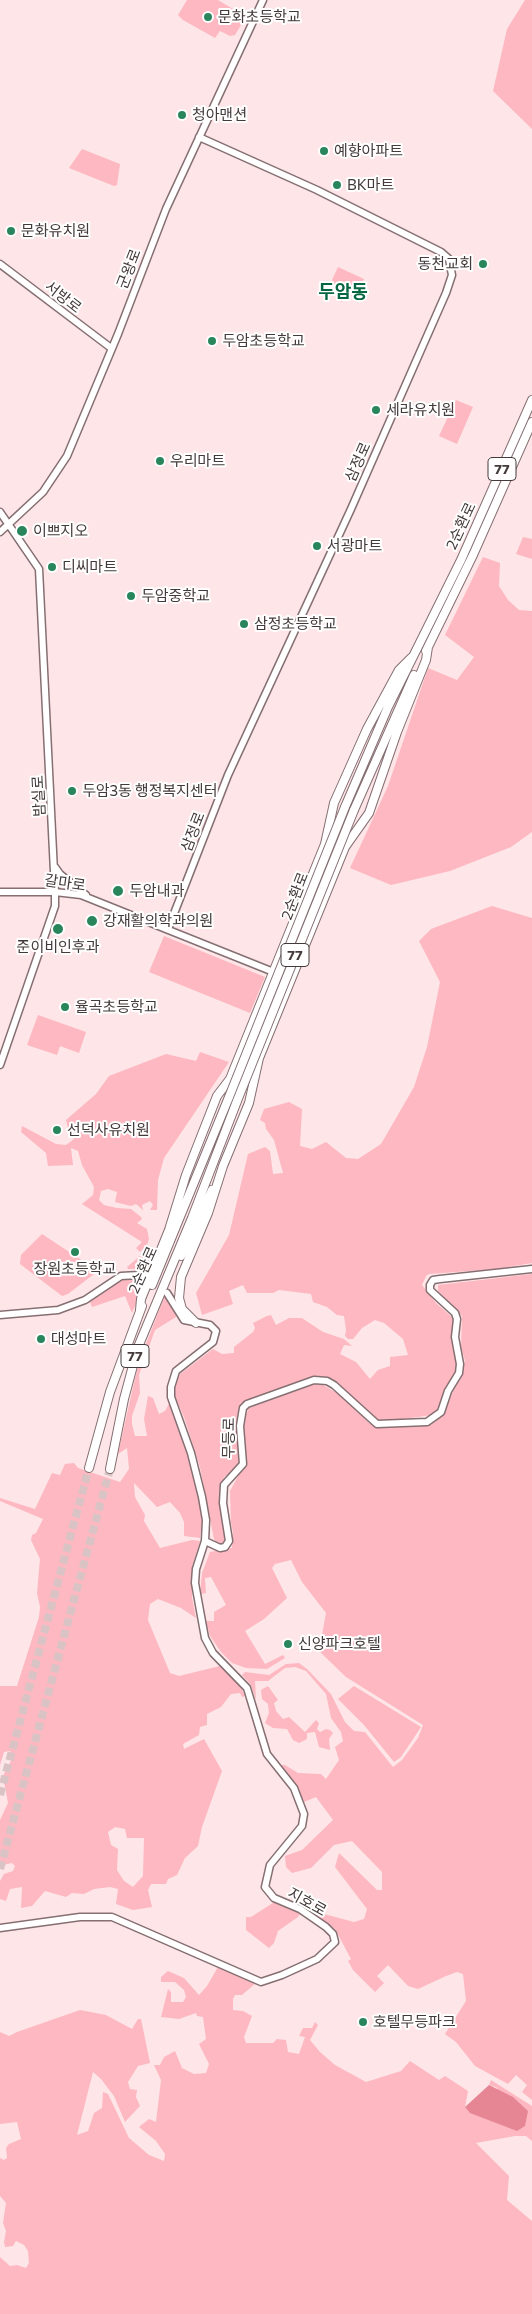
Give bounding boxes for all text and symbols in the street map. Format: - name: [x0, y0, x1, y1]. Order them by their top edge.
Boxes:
- place label: 문화초등학교: [218, 8, 301, 26]
- marker: 문화초등학교: [202, 11, 214, 23]
- place label: 청아맨션: [192, 106, 247, 124]
- marker: 청아맨션: [176, 109, 188, 121]
- place label: 예향아파트: [334, 142, 403, 160]
- marker: 예향아파트: [318, 145, 330, 157]
- place label: BK마트: [347, 176, 394, 194]
- marker: BK마트: [331, 179, 343, 191]
- place label: 문화유치원: [21, 222, 90, 240]
- marker: 문화유치원: [5, 225, 17, 237]
- street label: 군왕로: [113, 246, 145, 292]
- place label: 동천교회: [418, 255, 473, 273]
- marker: 동천교회: [477, 258, 489, 270]
- street label: 서방로: [41, 277, 85, 317]
- district label: 두암동: [318, 281, 368, 303]
- place label: 두암초등학교: [222, 332, 305, 350]
- marker: 두암초등학교: [206, 335, 218, 347]
- place label: 세라유치원: [386, 401, 455, 419]
- marker: 세라유치원: [370, 404, 382, 416]
- street label: 삼정로: [341, 439, 375, 485]
- place label: 우리마트: [170, 452, 225, 470]
- marker: 우리마트: [154, 455, 166, 467]
- road number: 77: [488, 458, 516, 480]
- street label: 2순환로: [442, 500, 480, 552]
- place label: 이쁘지오: [33, 522, 88, 540]
- marker: 이쁘지오: [15, 524, 29, 538]
- place label: 서광마트: [327, 537, 382, 555]
- marker: 서광마트: [311, 540, 323, 552]
- place label: 디씨마트: [62, 558, 117, 576]
- marker: 디씨마트: [46, 561, 58, 573]
- place label: 두암중학교: [141, 587, 210, 605]
- marker: 두암중학교: [125, 590, 137, 602]
- place label: 삼정초등학교: [254, 615, 337, 633]
- marker: 삼정초등학교: [238, 618, 250, 630]
- street label: 밤실로: [29, 775, 49, 817]
- place label: 두암3동 행정복지센터: [82, 782, 218, 800]
- marker: 두암3동 행정복지센터: [66, 785, 78, 797]
- street label: 삼정로: [177, 809, 209, 855]
- street label: 2순환로: [278, 870, 312, 922]
- street label: 갈마로: [43, 871, 87, 895]
- place label: 두암내과: [129, 882, 184, 900]
- marker: 두암내과: [111, 884, 125, 898]
- place label: 강재활의학과의원: [103, 912, 213, 930]
- marker: 강재활의학과의원: [85, 914, 99, 928]
- marker: 준이비인후과: [51, 922, 65, 936]
- place label: 준이비인후과: [17, 938, 99, 956]
- road number: 77: [281, 944, 309, 966]
- place label: 율곡초등학교: [75, 998, 158, 1016]
- marker: 율곡초등학교: [59, 1001, 71, 1013]
- place label: 선덕사유치원: [67, 1121, 150, 1139]
- marker: 선덕사유치원: [51, 1124, 63, 1136]
- street label: 2순환로: [125, 1244, 161, 1296]
- marker: 장원초등학교: [69, 1246, 81, 1258]
- place label: 장원초등학교: [34, 1260, 116, 1278]
- place label: 대성마트: [51, 1330, 106, 1348]
- marker: 대성마트: [35, 1333, 47, 1345]
- road number: 77: [121, 1344, 149, 1368]
- street label: 무등로: [220, 1417, 238, 1459]
- place label: 신양파크호텔: [298, 1635, 381, 1653]
- marker: 신양파크호텔: [282, 1638, 294, 1650]
- street label: 지호로: [285, 1884, 329, 1920]
- place label: 호텔무등파크: [373, 2013, 456, 2031]
- marker: 호텔무등파크: [357, 2016, 369, 2028]

